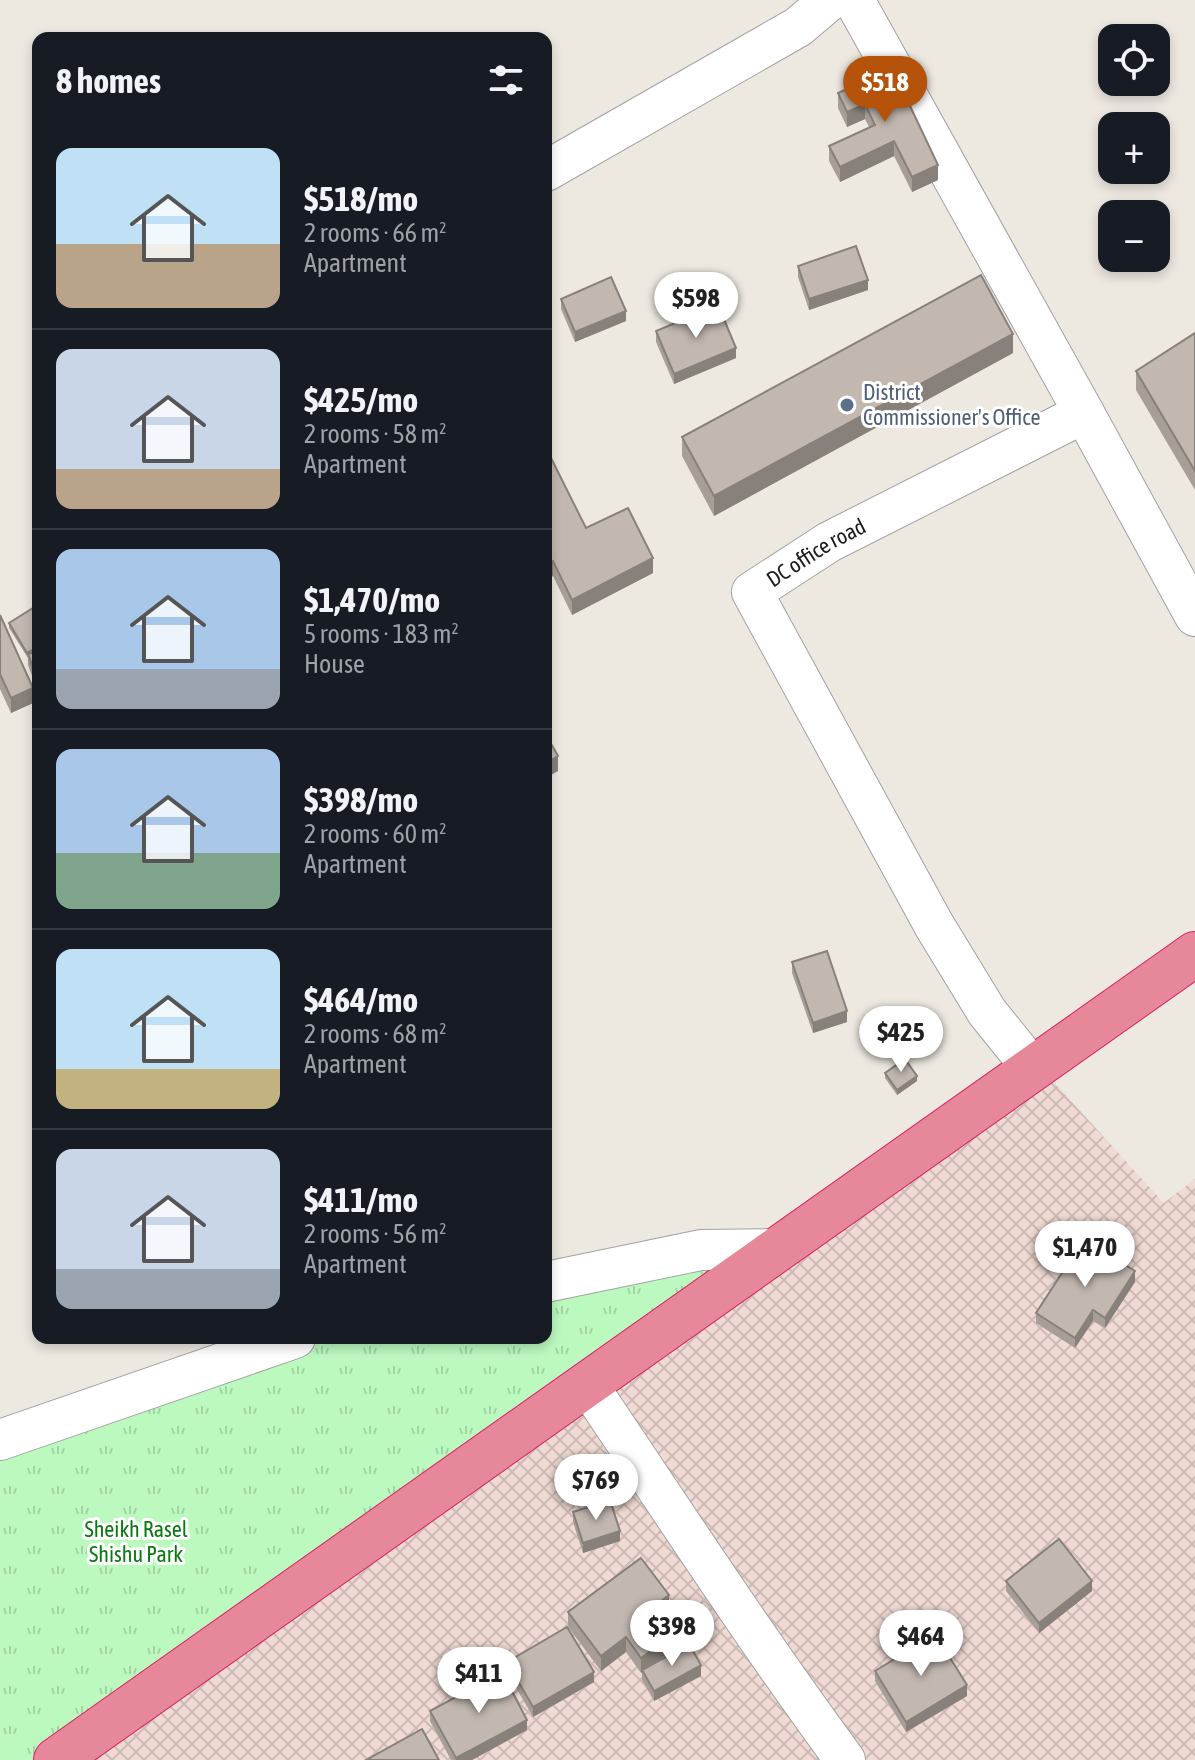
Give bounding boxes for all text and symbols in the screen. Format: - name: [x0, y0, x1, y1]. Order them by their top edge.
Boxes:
- map controls: [1098, 24, 1170, 272]
- button: locate: [1098, 24, 1170, 96]
- pin: $518: [838, 56, 932, 124]
- icon: filters: [484, 58, 528, 102]
- text: 8 homes: [56, 61, 161, 100]
- text: $518: [861, 67, 909, 97]
- button: +: [1098, 112, 1170, 184]
- text: $518/mo: [304, 179, 418, 218]
- icon: home: [120, 180, 216, 276]
- button: −: [1098, 200, 1170, 272]
- text: 2 rooms · 66 m²: [304, 218, 446, 248]
- text: Apartment: [304, 248, 407, 278]
- pin: $598: [649, 272, 743, 340]
- text: $598: [672, 283, 720, 313]
- place label: District Commissioner's Office: [863, 379, 1040, 430]
- text: $425/mo: [304, 380, 418, 419]
- icon: home: [120, 381, 216, 477]
- marker: District Commissioner's Office: [838, 396, 856, 414]
- text: 2 rooms · 58 m²: [304, 419, 446, 449]
- text: Apartment: [304, 449, 407, 479]
- street label: DC office road: [761, 513, 870, 592]
- text: $1,470/mo: [304, 580, 440, 619]
- icon: home: [120, 581, 216, 677]
- text: 5 rooms · 183 m²: [304, 619, 459, 649]
- text: House: [304, 649, 365, 679]
- text: $398/mo: [304, 780, 418, 819]
- icon: home: [120, 781, 216, 877]
- text: 2 rooms · 60 m²: [304, 819, 446, 849]
- text: Apartment: [304, 849, 407, 879]
- text: $464/mo: [304, 980, 418, 1019]
- icon: home: [120, 981, 216, 1077]
- pin: $425: [854, 1006, 948, 1074]
- text: $425: [877, 1017, 925, 1047]
- text: 2 rooms · 68 m²: [304, 1019, 446, 1049]
- text: Apartment: [304, 1049, 407, 1079]
- text: $411/mo: [304, 1180, 418, 1219]
- icon: home: [120, 1181, 216, 1277]
- text: 2 rooms · 56 m²: [304, 1219, 446, 1249]
- pin: $1,470: [1020, 1221, 1150, 1289]
- text: $1,470: [1053, 1232, 1117, 1262]
- text: Apartment: [304, 1249, 407, 1279]
- pin: $769: [549, 1454, 643, 1522]
- text: $769: [572, 1465, 620, 1495]
- park label: Sheikh Rasel Shishu Park: [84, 1516, 188, 1567]
- pin: $398: [625, 1600, 719, 1668]
- pin: $464: [874, 1610, 968, 1678]
- text: $398: [648, 1611, 696, 1641]
- text: $464: [897, 1621, 945, 1651]
- pin: $411: [432, 1647, 526, 1715]
- text: $411: [455, 1658, 503, 1688]

